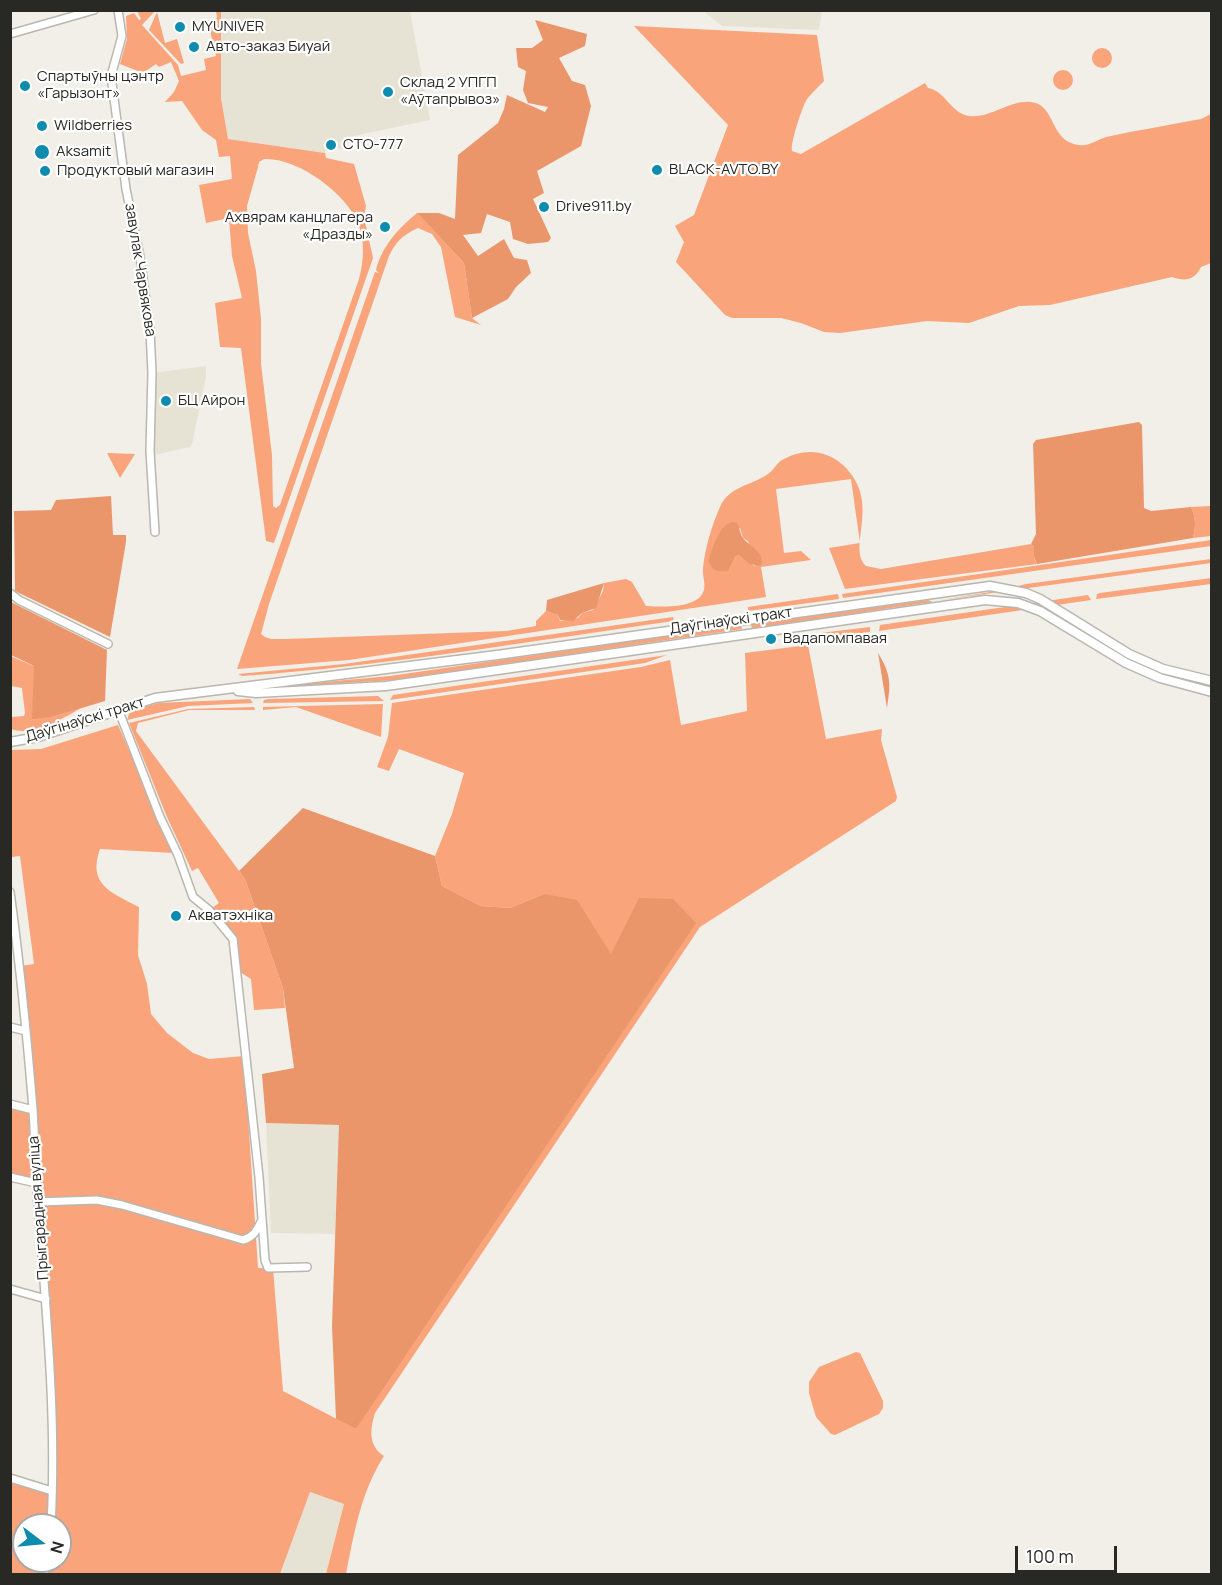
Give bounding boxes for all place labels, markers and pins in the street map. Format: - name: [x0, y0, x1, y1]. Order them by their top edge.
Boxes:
- place label: MYUNIVER: [192, 18, 264, 36]
- marker: MYUNIVER: [173, 20, 187, 34]
- place label: Авто-заказ Биуай: [206, 38, 330, 56]
- marker: Авто-заказ Биуай: [187, 40, 201, 54]
- place label: Спартыўны цэнтр «Гарызонт»: [37, 68, 164, 103]
- place label: Склад 2 УПГП «Аўтапрывоз»: [400, 74, 500, 109]
- marker: Спартыўны цэнтр «Гарызонт»: [18, 79, 32, 93]
- marker: Склад 2 УПГП «Аўтапрывоз»: [381, 85, 395, 99]
- place label: Wildberries: [54, 117, 132, 135]
- marker: Wildberries: [35, 119, 49, 133]
- place label: СТО-777: [343, 136, 403, 154]
- marker: СТО-777: [324, 138, 338, 152]
- marker: Aksamit: [33, 143, 51, 161]
- place label: Aksamit: [56, 143, 111, 161]
- place label: BLACK-AVTO.BY: [669, 161, 778, 179]
- place label: Продуктовый магазин: [57, 162, 214, 180]
- marker: BLACK-AVTO.BY: [650, 163, 664, 177]
- marker: Продуктовый магазин: [38, 164, 52, 178]
- place label: Drive911.by: [556, 198, 632, 216]
- marker: Drive911.by: [537, 200, 551, 214]
- place label: Ахвярам канцлагера «Дразды»: [225, 209, 373, 244]
- marker: Ахвярам канцлагера «Дразды»: [378, 220, 392, 234]
- place label: БЦ Айрон: [178, 392, 245, 410]
- marker: БЦ Айрон: [159, 394, 173, 408]
- place label: Вадапомпавая: [783, 630, 887, 648]
- marker: Вадапомпавая: [764, 632, 778, 646]
- place label: Акватэхніка: [188, 907, 273, 925]
- marker: Акватэхніка: [169, 909, 183, 923]

